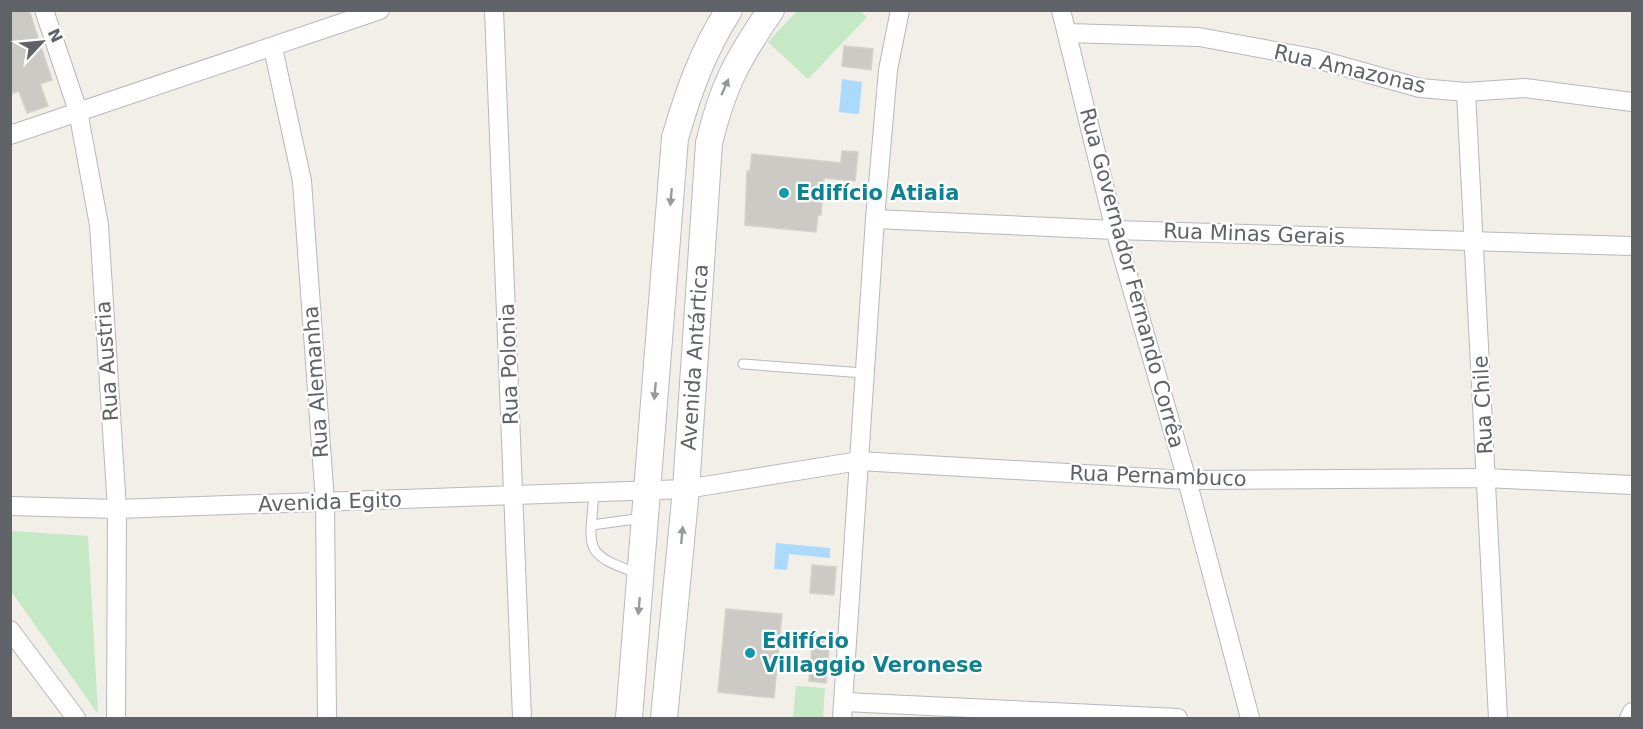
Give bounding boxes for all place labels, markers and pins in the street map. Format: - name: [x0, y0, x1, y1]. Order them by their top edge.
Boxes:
- place label: Edifício Atiaia: [796, 181, 959, 205]
- marker: Edifício Atiaia: [777, 186, 791, 200]
- place label: Edifício Villaggio Veronese: [762, 629, 983, 677]
- marker: Edifício Villaggio Veronese: [743, 646, 757, 660]

